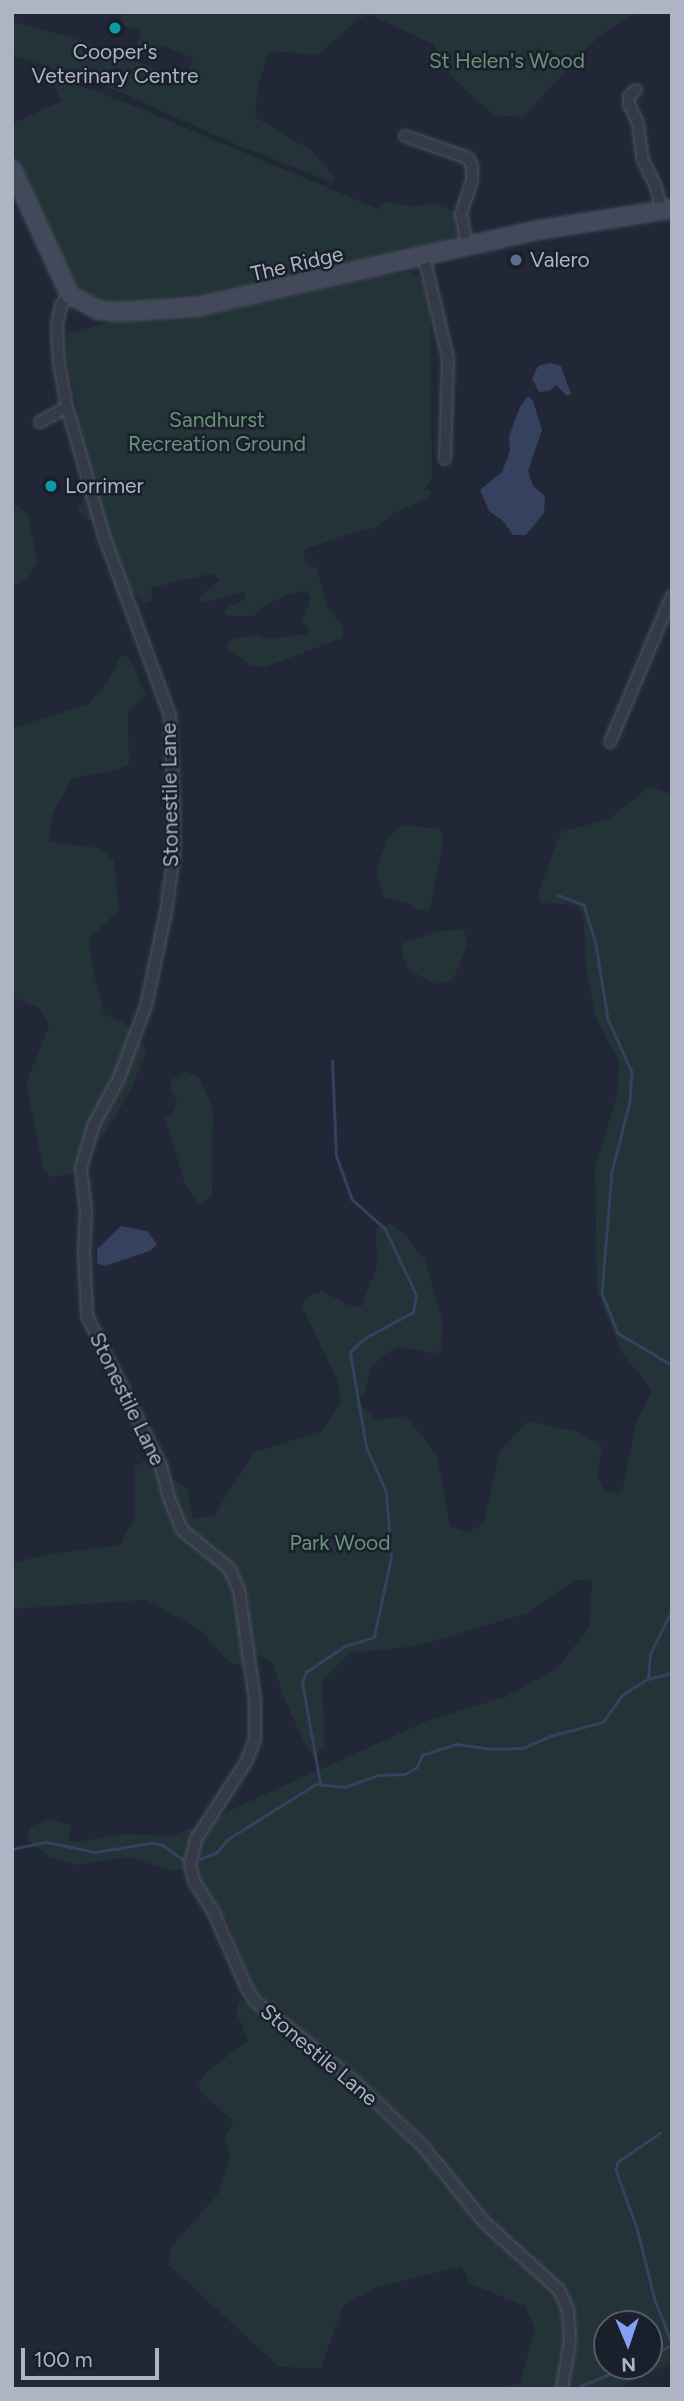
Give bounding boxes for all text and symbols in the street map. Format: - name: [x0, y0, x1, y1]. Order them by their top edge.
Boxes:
- marker: Cooper's Veterinary Centre: [107, 20, 123, 36]
- place label: Cooper's Veterinary Centre: [31, 39, 199, 89]
- park label: St Helen's Wood: [429, 48, 585, 74]
- street label: The Ridge: [248, 241, 346, 287]
- place label: Valero: [530, 247, 590, 273]
- marker: Valero: [508, 252, 524, 268]
- park label: Sandhurst Recreation Ground: [128, 407, 306, 457]
- place label: Lorrimer: [65, 473, 144, 499]
- marker: Lorrimer: [43, 478, 59, 494]
- street label: Stonestile Lane: [156, 722, 184, 868]
- street label: Stonestile Lane: [84, 1328, 170, 1470]
- park label: Park Wood: [289, 1530, 391, 1556]
- street label: Stonestile Lane: [255, 1999, 383, 2111]
- north arrow: [593, 2310, 663, 2380]
- scale bar: [24, 2334, 163, 2378]
- text: 100 m: [34, 2347, 93, 2372]
- text: N: [621, 2353, 636, 2376]

